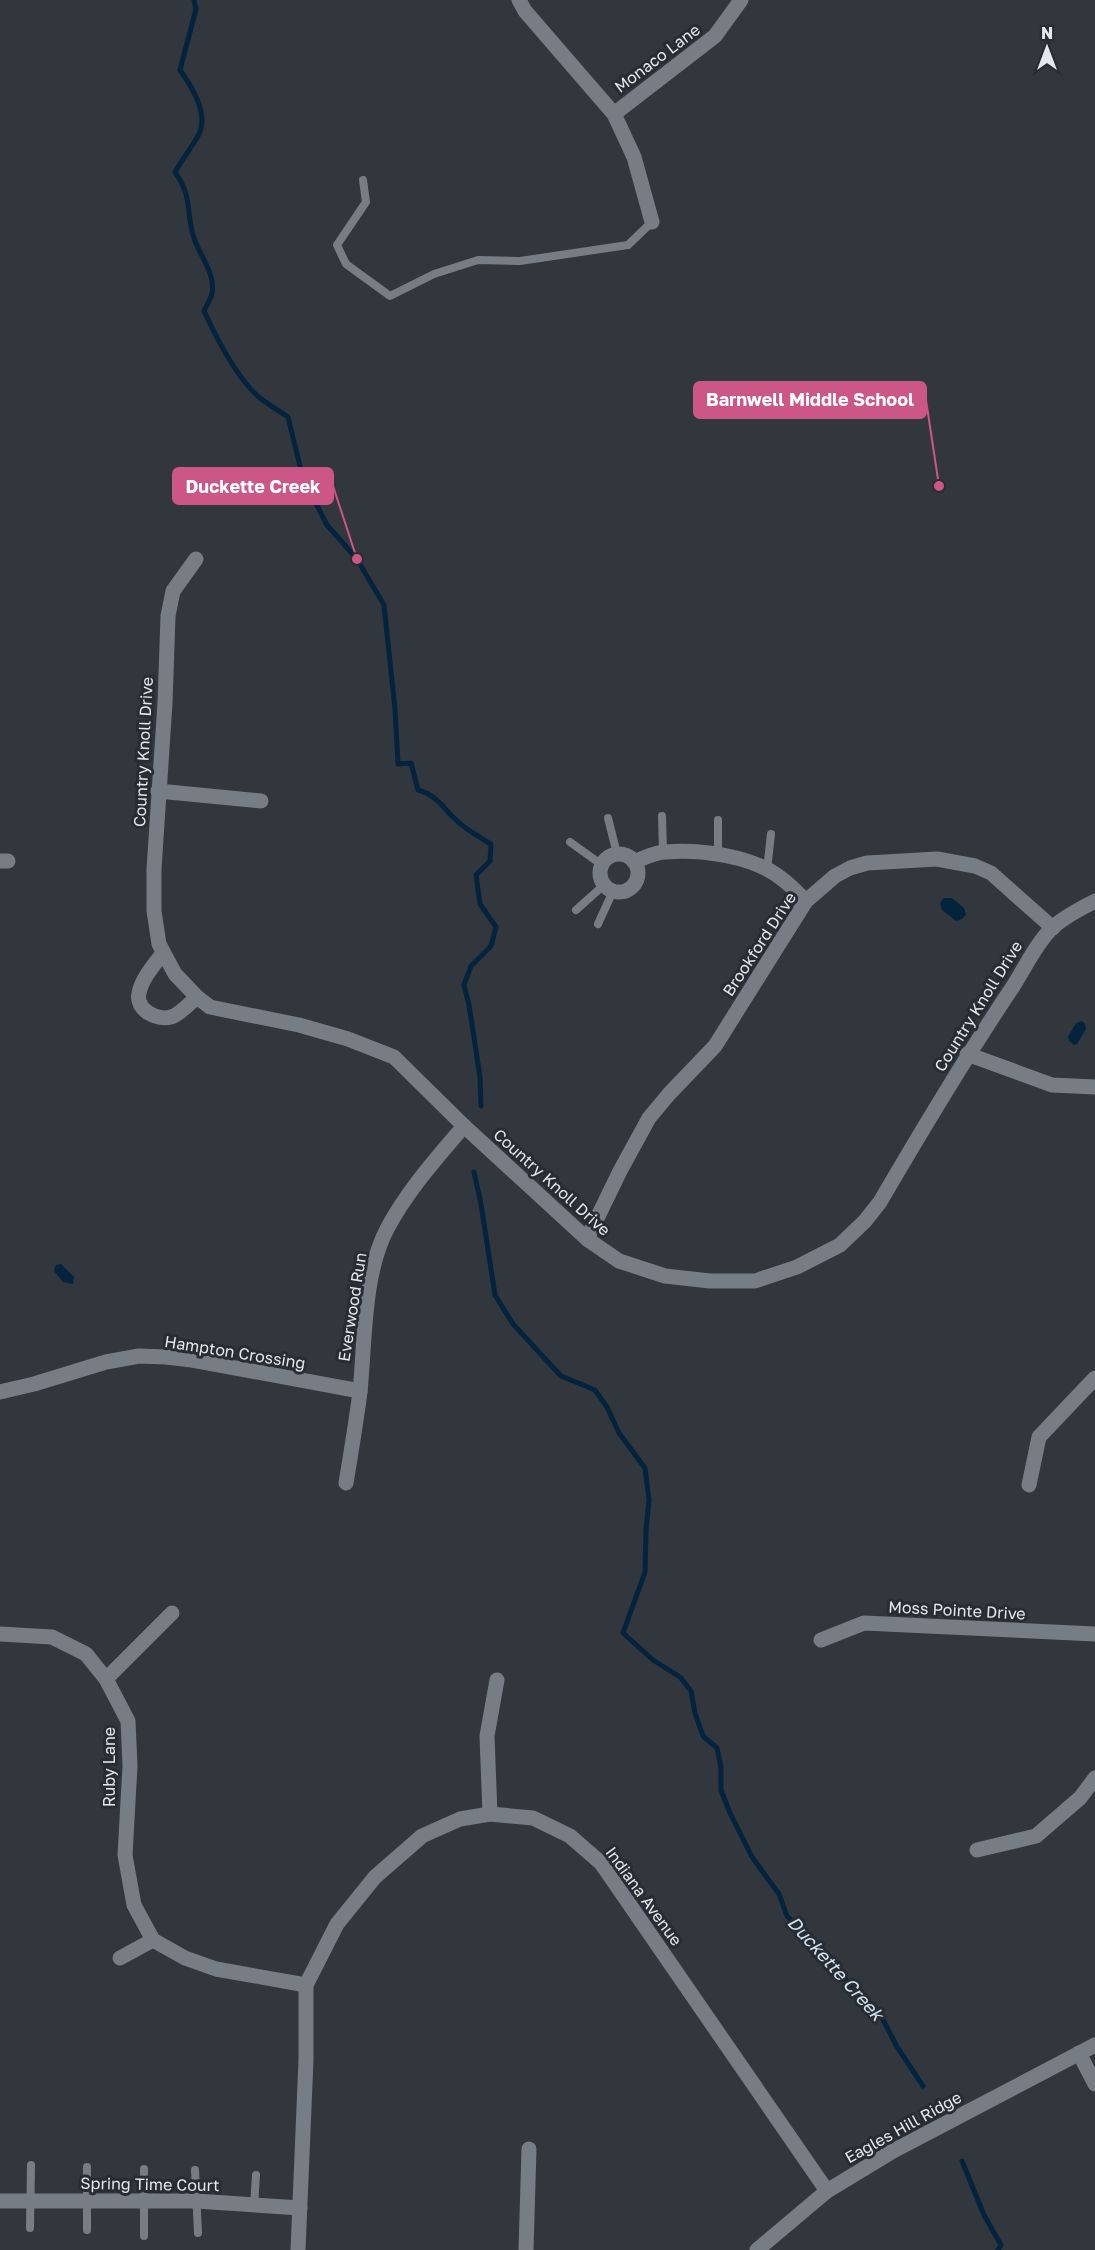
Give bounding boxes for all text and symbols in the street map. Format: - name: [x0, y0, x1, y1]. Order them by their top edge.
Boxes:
- north arrow: [1017, 18, 1077, 78]
- street label: Monaco Lane: [610, 19, 704, 97]
- text: N: [1041, 23, 1053, 43]
- callout: Barnwell Middle School: [694, 382, 926, 418]
- text: Barnwell Middle School: [706, 388, 914, 410]
- callout: Duckette Creek: [173, 468, 333, 504]
- text: Duckette Creek: [185, 475, 321, 497]
- street label: Country Knoll Drive: [129, 676, 157, 828]
- street label: Brookford Drive: [718, 888, 800, 1000]
- street label: Country Knoll Drive: [930, 937, 1026, 1075]
- street label: Country Knoll Drive: [489, 1124, 615, 1240]
- street label: Everwood Run: [334, 1251, 370, 1363]
- street label: Hampton Crossing: [163, 1331, 307, 1373]
- street label: Moss Pointe Drive: [888, 1596, 1026, 1624]
- street label: Ruby Lane: [99, 1727, 119, 1807]
- street label: Indiana Avenue: [601, 1843, 687, 1949]
- water label: Duckette Creek: [783, 1911, 890, 2026]
- street label: Eagles Hill Ridge: [841, 2087, 965, 2167]
- street label: Spring Time Court: [80, 2173, 220, 2195]

